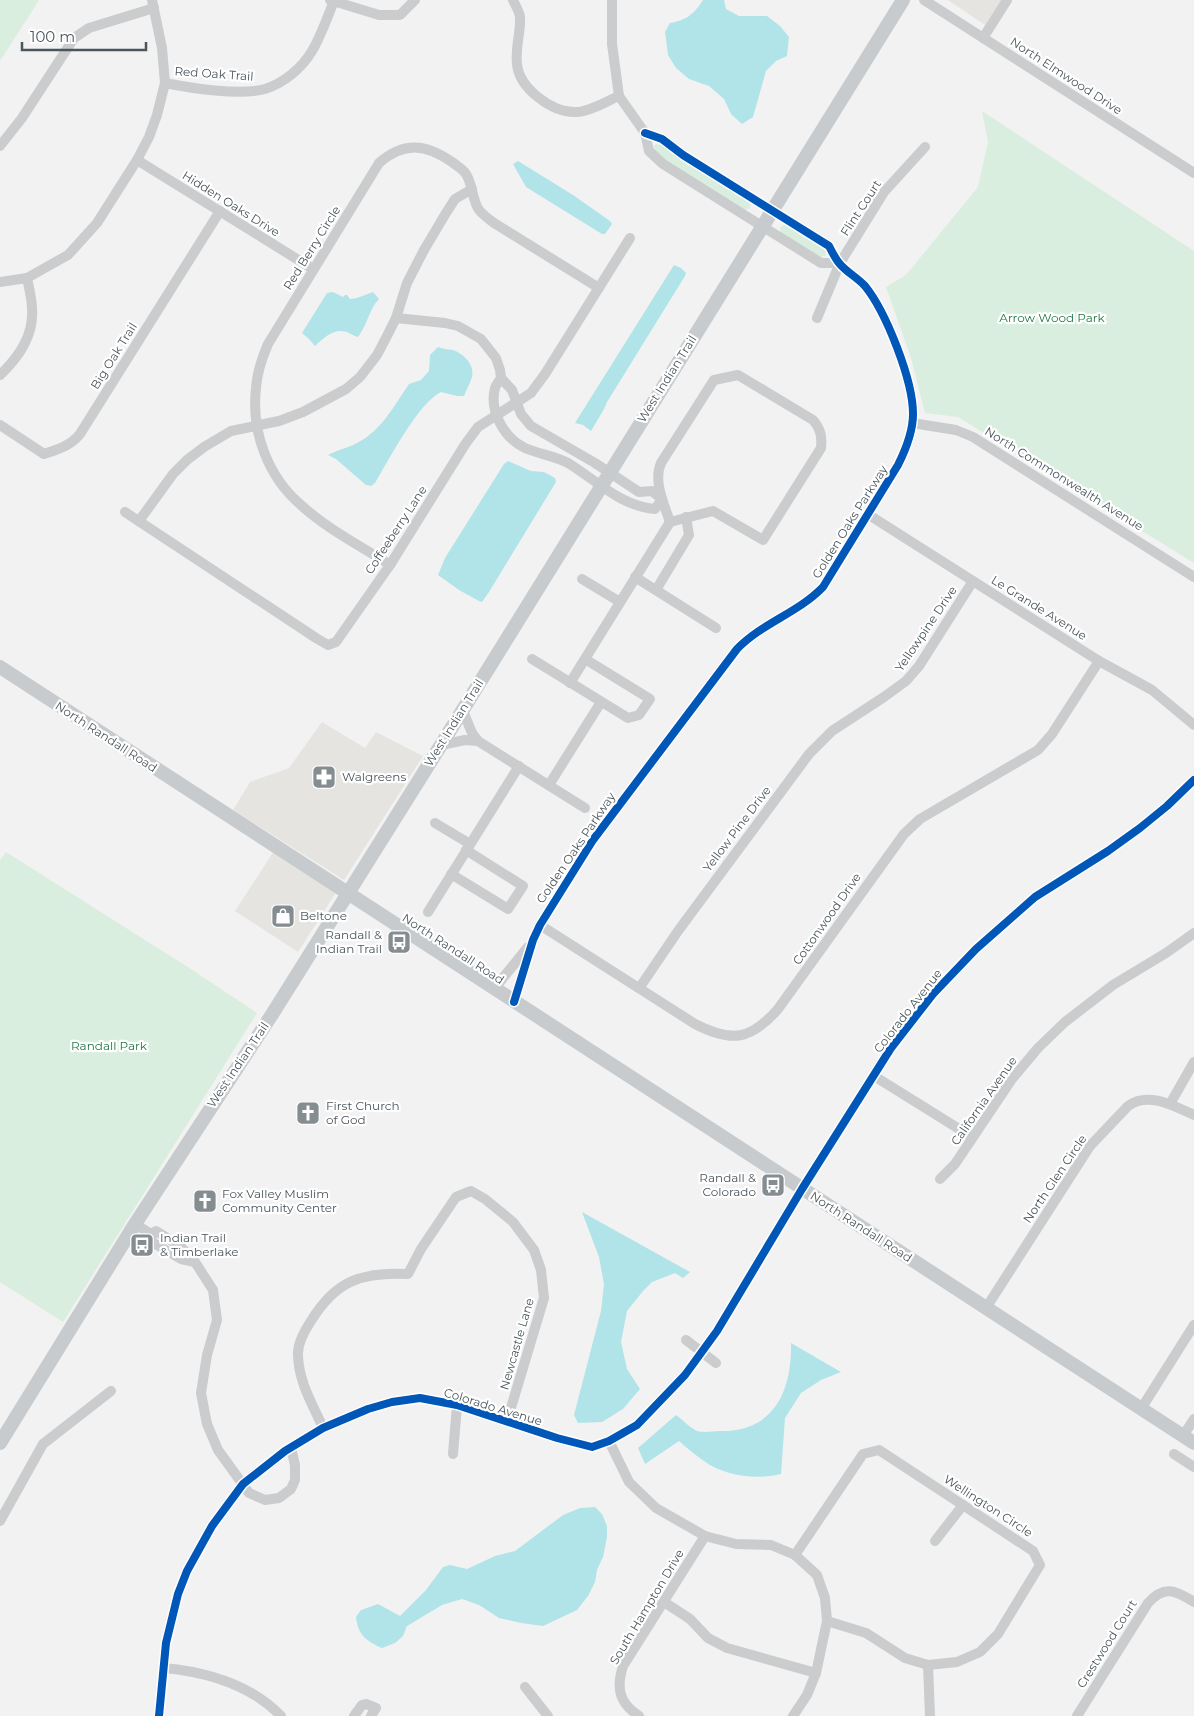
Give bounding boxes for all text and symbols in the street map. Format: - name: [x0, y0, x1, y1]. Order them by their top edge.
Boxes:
- scale bar: [22, 20, 146, 52]
- text: 100 m: [30, 27, 75, 46]
- street label: North Elmwood Drive: [1008, 34, 1125, 117]
- street label: Red Oak Trail: [174, 63, 254, 84]
- street label: Hidden Oaks Drive: [180, 167, 283, 240]
- street label: Flint Court: [837, 177, 884, 239]
- street label: Red Berry Circle: [280, 203, 343, 292]
- park label: Arrow Wood Park: [999, 310, 1106, 325]
- street label: Big Oak Trail: [87, 320, 140, 392]
- street label: West Indian Trail: [634, 332, 699, 425]
- street label: North Commonwealth Avenue: [982, 423, 1146, 534]
- street label: Golden Oaks Parkway: [809, 462, 891, 581]
- street label: Coffeeberry Lane: [361, 483, 430, 577]
- street label: Le Grande Avenue: [989, 572, 1090, 643]
- street label: Yellowpine Drive: [891, 583, 960, 674]
- street label: West Indian Trail: [421, 676, 486, 769]
- street label: North Randall Road: [53, 698, 160, 775]
- pharmacy icon: Walgreens: [311, 764, 337, 790]
- place label: Walgreens: [342, 769, 406, 784]
- street label: Yellow Pine Drive: [699, 783, 774, 875]
- street label: Golden Oaks Parkway: [533, 789, 619, 906]
- street label: Cottonwood Drive: [789, 870, 864, 968]
- shop icon: Beltone: [270, 903, 296, 929]
- place label: Beltone: [300, 908, 347, 923]
- street label: North Randall Road: [400, 910, 507, 987]
- place label: Randall & Indian Trail: [316, 927, 382, 956]
- bus stop icon: Randall & Indian Trail: [386, 929, 412, 955]
- street label: Colorado Avenue: [870, 966, 945, 1056]
- street label: West Indian Trail: [203, 1019, 272, 1110]
- park label: Randall Park: [71, 1038, 148, 1053]
- street label: California Avenue: [947, 1053, 1020, 1148]
- place label: First Church of God: [326, 1098, 400, 1127]
- church icon: First Church of God: [295, 1100, 321, 1126]
- street label: North Glen Circle: [1020, 1132, 1090, 1226]
- place label: Randall & Colorado: [699, 1170, 756, 1199]
- bus stop icon: Randall & Colorado: [760, 1172, 786, 1198]
- place label: Fox Valley Muslim Community Center: [222, 1186, 337, 1215]
- church icon: Fox Valley Muslim Community Center: [192, 1188, 218, 1214]
- street label: North Randall Road: [808, 1188, 915, 1265]
- place label: Indian Trail & Timberlake: [160, 1230, 239, 1259]
- bus stop icon: Indian Trail & Timberlake: [129, 1232, 155, 1258]
- street label: Newcastle Lane: [496, 1296, 537, 1392]
- street label: Colorado Avenue: [442, 1384, 544, 1429]
- street label: Wellington Circle: [941, 1471, 1036, 1540]
- street label: South Hampton Drive: [606, 1546, 687, 1667]
- street label: Crestwood Court: [1073, 1597, 1140, 1691]

